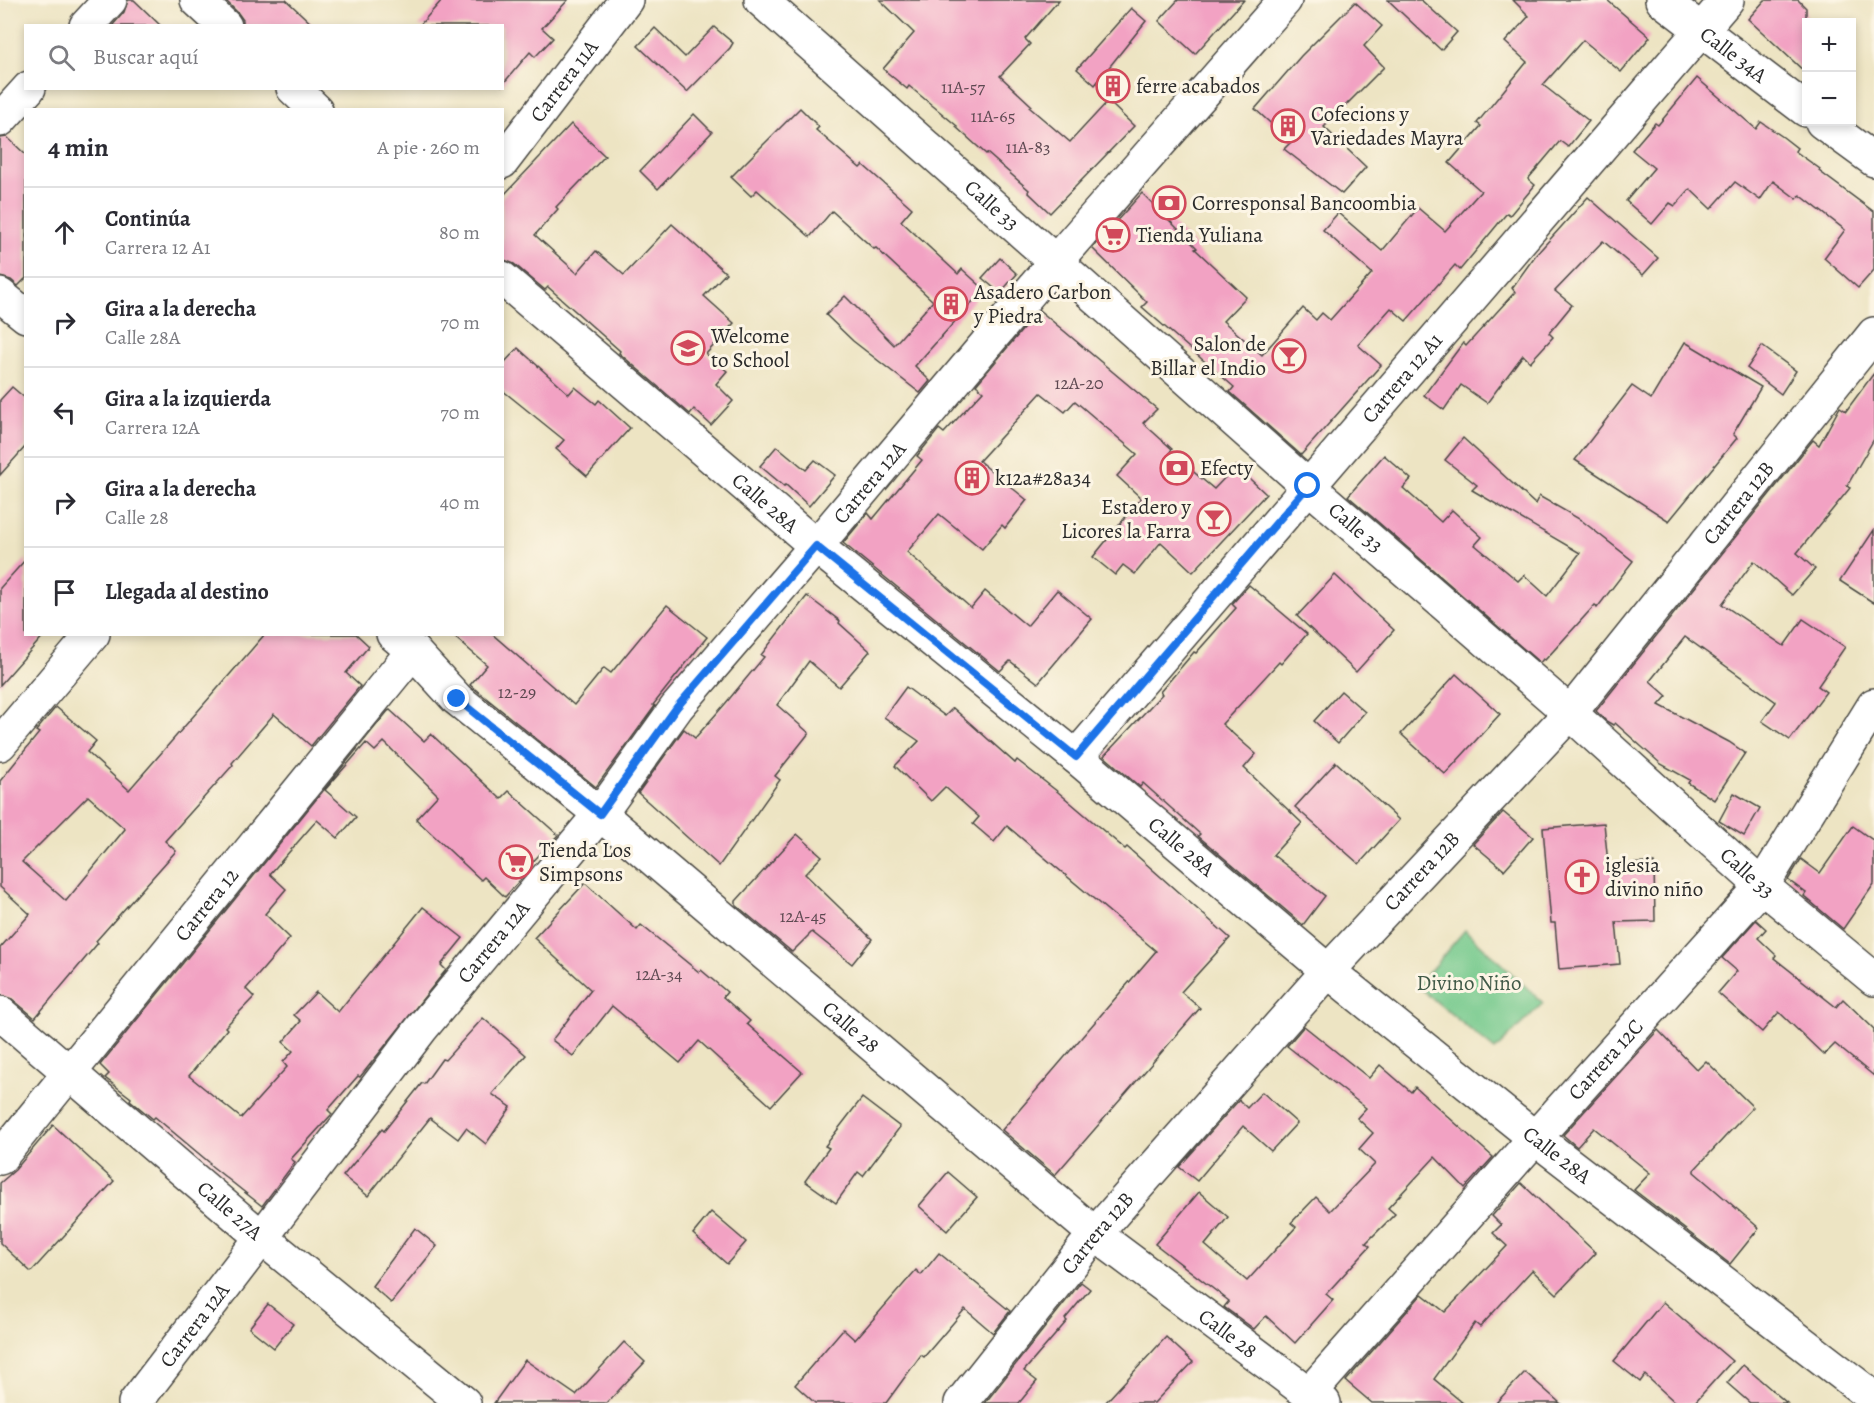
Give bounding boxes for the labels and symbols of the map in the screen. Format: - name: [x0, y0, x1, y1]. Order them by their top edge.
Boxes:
- street label: Calle 34A: [1694, 20, 1773, 90]
- street label: Carrera 11A: [523, 34, 605, 128]
- building icon: ferre acabados: [1095, 68, 1131, 104]
- place label: ferre acabados: [1136, 72, 1260, 100]
- house number: 11A-57: [941, 75, 985, 99]
- place label: Cofecions y Variedades Mayra: [1310, 100, 1464, 152]
- house number: 11A-65: [971, 104, 1015, 128]
- building icon: Cofecions y Variedades Mayra: [1270, 108, 1306, 144]
- house number: 11A-83: [1006, 135, 1050, 159]
- street label: Calle 33: [959, 173, 1025, 237]
- bank icon: Corresponsal Bancoombia: [1151, 185, 1187, 221]
- place label: Corresponsal Bancoombia: [1192, 189, 1417, 217]
- supermarket icon: Tienda Yuliana: [1095, 217, 1131, 253]
- place label: Tienda Yuliana: [1136, 221, 1263, 249]
- place label: Asadero Carbon y Piedra: [973, 278, 1111, 330]
- building icon: Asadero Carbon y Piedra: [933, 286, 969, 322]
- place label: Welcome to School: [710, 322, 789, 374]
- street label: Carrera 12 A1: [1355, 327, 1449, 429]
- school or university icon: Welcome to School: [670, 330, 706, 366]
- place label: Salon de Billar el Indio: [1150, 330, 1266, 382]
- bar icon: Salon de Billar el Indio: [1271, 338, 1307, 374]
- house number: 12A-20: [1054, 371, 1104, 395]
- street label: Carrera 12A: [827, 435, 913, 530]
- bank icon: Efecty: [1159, 450, 1195, 486]
- place label: Efecty: [1200, 454, 1254, 482]
- street label: Carrera 12B: [1696, 455, 1781, 551]
- building icon: k12a#28a34: [954, 460, 990, 496]
- place label: k12a#28a34: [995, 464, 1091, 492]
- street label: Calle 28A: [726, 466, 805, 539]
- route start: [1294, 472, 1320, 498]
- place label: Estadero y Licores la Farra: [1061, 493, 1192, 545]
- street label: Calle 33: [1322, 496, 1389, 559]
- bar icon: Estadero y Licores la Farra: [1196, 501, 1232, 537]
- house number: 12-29: [498, 680, 536, 704]
- route end: [443, 685, 469, 711]
- street label: Calle 28A: [1142, 810, 1221, 883]
- street label: Carrera 12B: [1377, 825, 1466, 917]
- place label: Tienda Los Simpsons: [539, 836, 631, 888]
- street label: Calle 33: [1714, 841, 1780, 905]
- supermarket icon: Tienda Los Simpsons: [498, 844, 534, 880]
- place label: iglesia divino niño: [1605, 851, 1703, 903]
- church icon: iglesia divino niño: [1564, 859, 1600, 895]
- street label: Carrera 12: [168, 862, 245, 947]
- street label: Carrera 12A: [451, 894, 536, 989]
- house number: 12A-45: [779, 904, 827, 928]
- house number: 12A-34: [636, 962, 682, 986]
- park label: Divino Niño: [1416, 969, 1522, 997]
- street label: Calle 28: [816, 995, 886, 1059]
- street label: Carrera 12C: [1562, 1013, 1650, 1106]
- street label: Calle 28A: [1517, 1120, 1598, 1191]
- street label: Calle 27A: [191, 1174, 269, 1247]
- street label: Carrera 12B: [1054, 1186, 1140, 1280]
- street label: Carrera 12A: [153, 1277, 236, 1373]
- street label: Calle 28: [1193, 1302, 1263, 1365]

